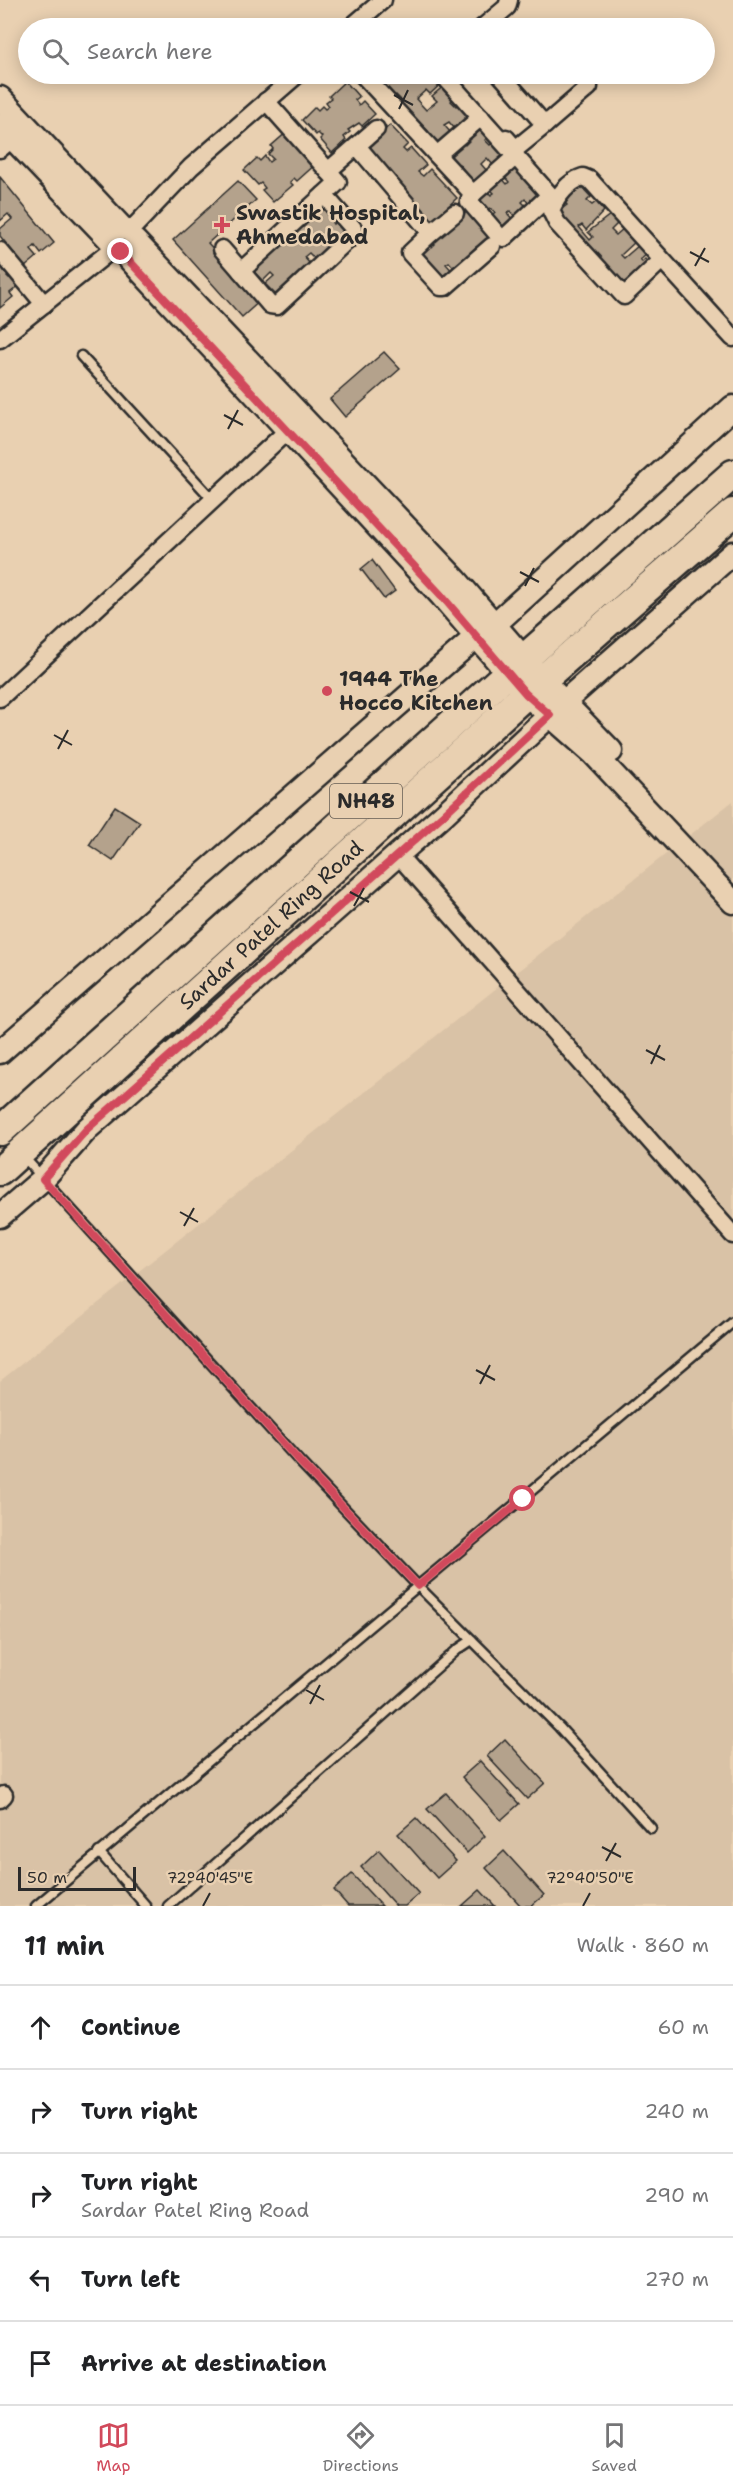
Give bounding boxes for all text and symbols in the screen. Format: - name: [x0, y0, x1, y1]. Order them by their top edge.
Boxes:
- search box: [18, 18, 715, 84]
- icon: search: [39, 35, 72, 68]
- text: Search here: [87, 37, 213, 66]
- place label: Swastik Hospital, Ahmedabad: [236, 199, 426, 251]
- marker: Swastik Hospital, Ahmedabad: [213, 216, 231, 234]
- route end: [107, 238, 133, 264]
- place label: 1944 The Hocco Kitchen: [339, 665, 493, 717]
- marker: 1944 The Hocco Kitchen: [320, 684, 334, 698]
- road number: NH48: [330, 784, 402, 818]
- street label: Sardar Patel Ring Road: [173, 834, 369, 1016]
- route start: [509, 1485, 535, 1511]
- scale bar: [18, 1864, 136, 1892]
- text: 50 m: [27, 1867, 67, 1888]
- text: 72°40'45"E: [167, 1868, 253, 1888]
- text: 72°40'50"E: [546, 1868, 634, 1888]
- text: 11 min: [24, 1928, 105, 1963]
- text: Walk · 860 m: [576, 1932, 709, 1958]
- icon: ahead: [24, 2011, 57, 2044]
- text: Continue: [81, 2013, 181, 2042]
- text: 60 m: [657, 2014, 709, 2040]
- icon: right: [24, 2095, 57, 2128]
- text: Turn right: [81, 2097, 198, 2126]
- text: 240 m: [644, 2098, 709, 2124]
- text: Turn right: [81, 2168, 198, 2197]
- icon: right: [24, 2179, 57, 2212]
- text: 290 m: [644, 2182, 709, 2208]
- text: Sardar Patel Ring Road: [81, 2197, 309, 2223]
- icon: left: [24, 2263, 57, 2296]
- text: Turn left: [81, 2265, 180, 2294]
- text: 270 m: [645, 2266, 709, 2292]
- icon: arrive: [24, 2347, 57, 2380]
- text: Arrive at destination: [81, 2349, 327, 2378]
- tab: Map: [96, 2419, 130, 2476]
- tab: Directions: [323, 2419, 399, 2476]
- tab: Saved: [591, 2419, 637, 2476]

